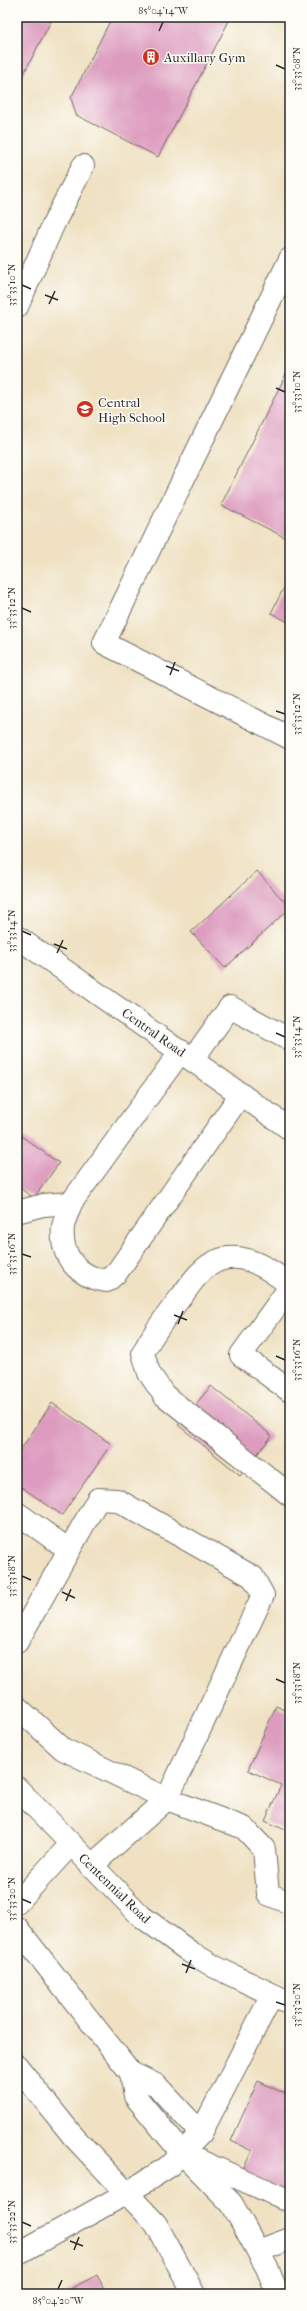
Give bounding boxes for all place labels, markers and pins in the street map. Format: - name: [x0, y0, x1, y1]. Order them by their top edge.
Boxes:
- building icon: Auxillary Gym: [141, 47, 161, 67]
- place label: Auxillary Gym: [163, 50, 246, 65]
- place label: Central High School: [98, 395, 166, 425]
- school or university icon: Central High School: [75, 399, 95, 419]

